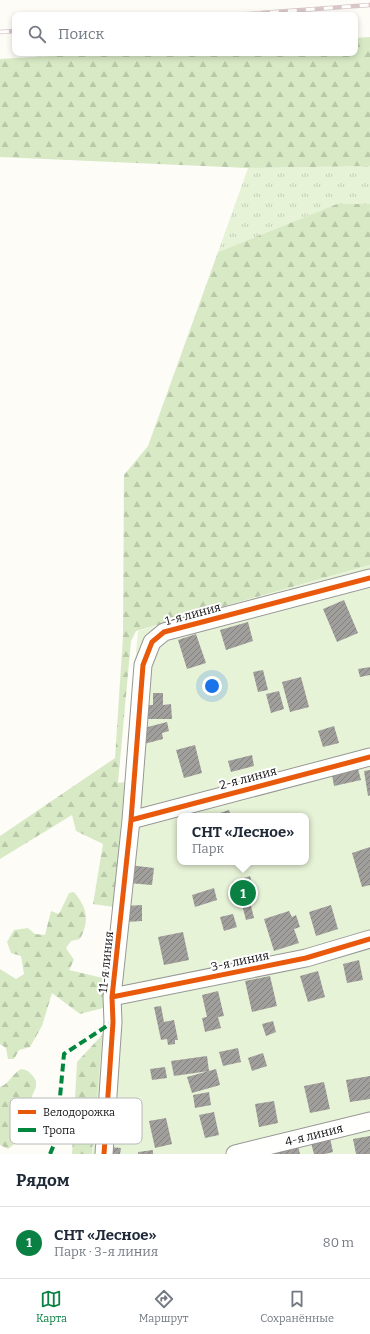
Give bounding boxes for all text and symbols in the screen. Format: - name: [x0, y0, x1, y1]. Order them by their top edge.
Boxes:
- search box: [12, 12, 358, 56]
- icon: search: [26, 23, 48, 45]
- text: Поиск: [58, 25, 104, 43]
- street label: 1-я линия: [164, 600, 223, 628]
- your location: [202, 676, 222, 696]
- street label: 2-я линия: [218, 764, 278, 792]
- popup: [177, 813, 309, 865]
- text: СНТ «Лесное»: [192, 823, 294, 841]
- text: Парк: [192, 841, 224, 856]
- pin: 1: [230, 878, 256, 908]
- street label: 11-я линия: [96, 930, 116, 993]
- street label: 3-я линия: [210, 948, 271, 974]
- legend: [10, 1098, 142, 1144]
- text: Велодорожка: [43, 1106, 115, 1119]
- street label: 4-я линия: [284, 1121, 345, 1149]
- text: Тропа: [43, 1124, 75, 1137]
- text: Рядом: [16, 1170, 69, 1191]
- text: СНТ «Лесное»: [54, 1226, 157, 1244]
- text: 1: [26, 1235, 32, 1250]
- text: 80 m: [323, 1235, 354, 1250]
- text: Парк · 3-я линия: [54, 1244, 158, 1259]
- tab: Карта: [36, 1288, 67, 1325]
- tab: Маршрут: [139, 1288, 188, 1325]
- tab: Сохранённые: [260, 1288, 334, 1325]

